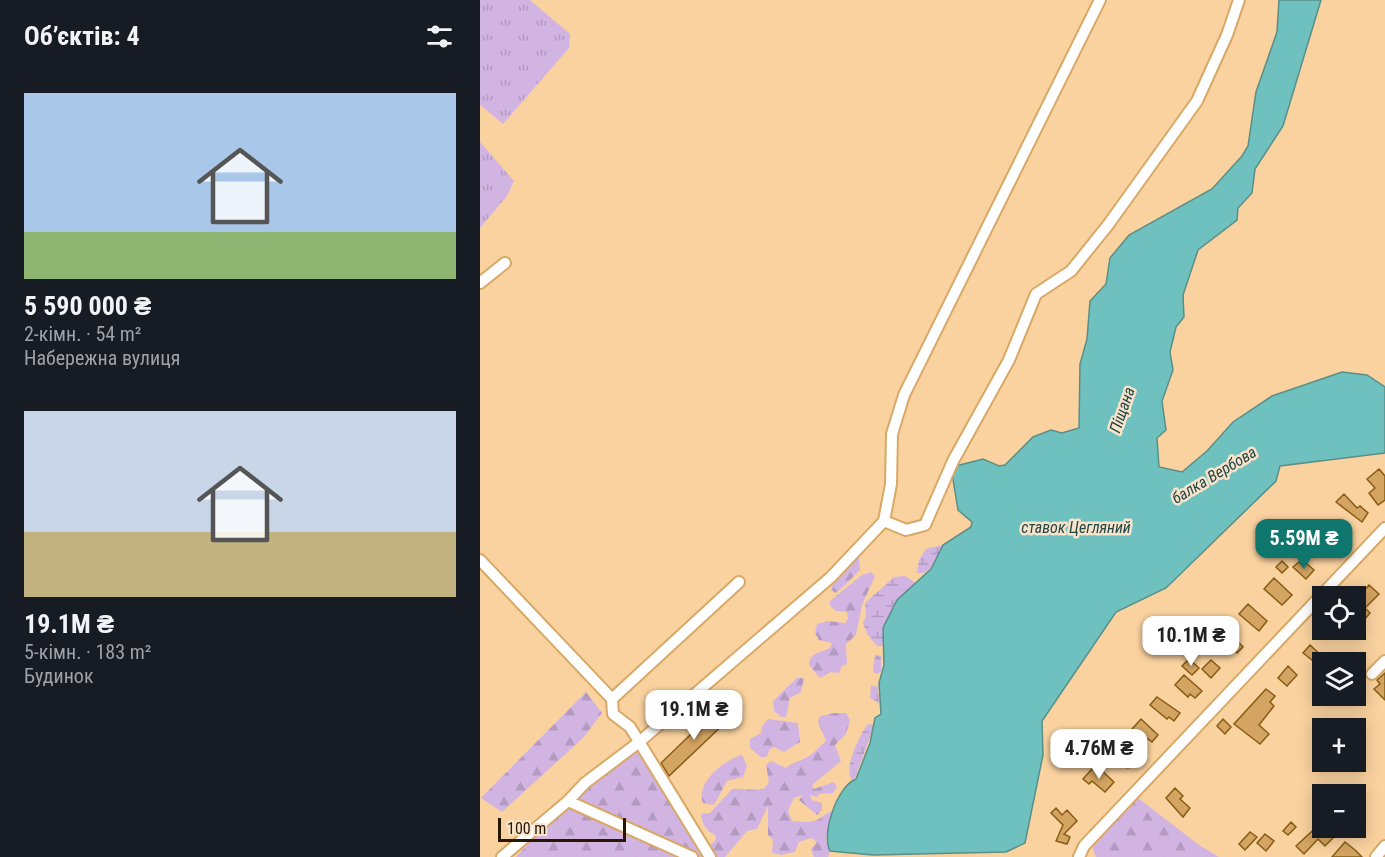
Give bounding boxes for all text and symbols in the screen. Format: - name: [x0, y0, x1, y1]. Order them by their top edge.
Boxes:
- icon: filters: [423, 20, 456, 53]
- text: Об’єктів: 4: [24, 21, 140, 51]
- icon: home: [186, 132, 294, 240]
- text: 5 590 000 ₴: [24, 291, 151, 321]
- text: 2-кімн. · 54 m²: [24, 322, 141, 346]
- text: Набережна вулиця: [24, 346, 180, 370]
- water label: Піщана: [1105, 385, 1139, 435]
- water label: балка Вербова: [1168, 442, 1260, 508]
- icon: home: [186, 450, 294, 558]
- water label: ставок Цегляний: [1021, 518, 1131, 537]
- pin: 5.59M ₴: [1249, 519, 1359, 570]
- text: 5.59M ₴: [1269, 526, 1339, 550]
- map controls: [1312, 586, 1366, 838]
- button: locate: [1312, 586, 1366, 640]
- text: 19.1M ₴: [24, 609, 114, 639]
- pin: 10.1M ₴: [1136, 616, 1246, 667]
- text: 10.1M ₴: [1156, 623, 1226, 647]
- text: 5-кімн. · 183 m²: [24, 640, 151, 664]
- button: layers: [1312, 652, 1366, 706]
- text: Будинок: [24, 664, 94, 688]
- pin: 19.1M ₴: [639, 690, 749, 741]
- text: 19.1M ₴: [659, 697, 729, 721]
- button: +: [1312, 718, 1366, 772]
- pin: 4.76M ₴: [1044, 729, 1154, 780]
- text: 4.76M ₴: [1064, 736, 1134, 760]
- button: −: [1312, 784, 1366, 838]
- scale bar: [498, 815, 626, 842]
- text: 100 m: [507, 819, 546, 838]

